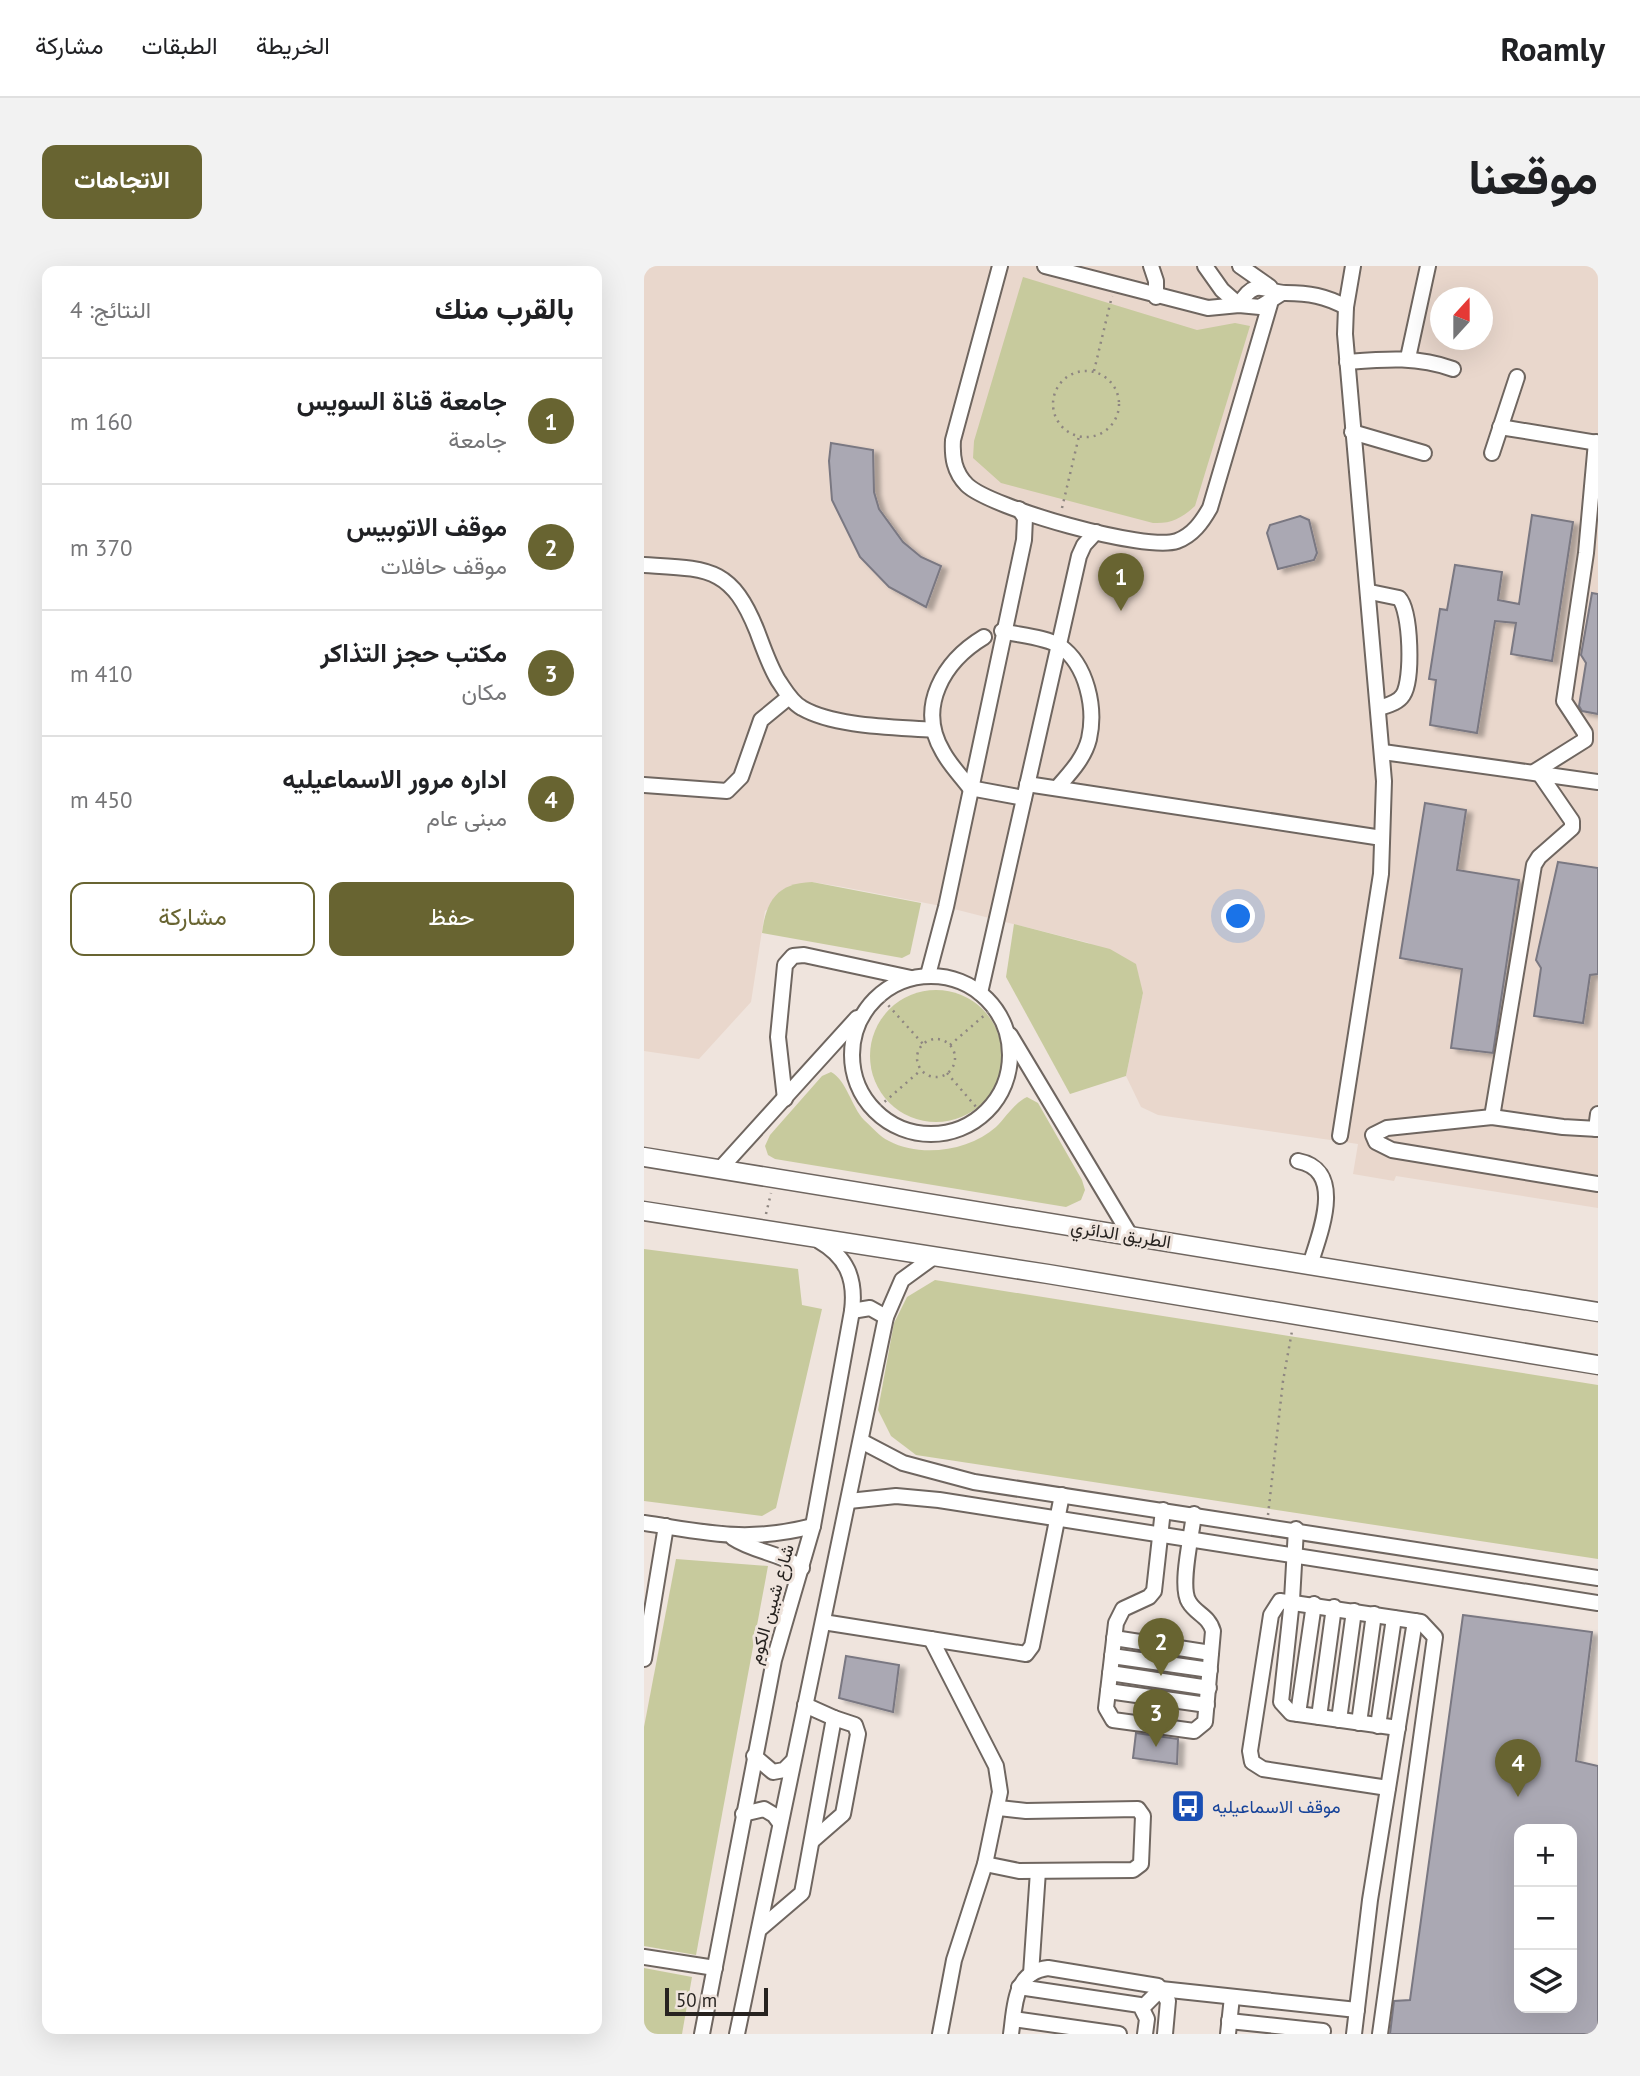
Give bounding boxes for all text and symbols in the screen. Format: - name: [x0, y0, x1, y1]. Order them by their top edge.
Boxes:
- text: Roamly: [1501, 27, 1605, 70]
- text: مشاركة: [35, 30, 103, 61]
- text: الطبقات: [141, 30, 218, 61]
- text: الخريطة: [256, 30, 330, 61]
- text: موقعنا: [1468, 144, 1598, 208]
- button: الاتجاهات: [42, 145, 202, 219]
- north arrow: [1430, 287, 1493, 350]
- text: بالقرب منك: [435, 288, 574, 327]
- text: النتائج: 4: [70, 295, 151, 324]
- text: جامعة قناة السويس: [296, 384, 507, 417]
- text: 160 m: [70, 407, 132, 436]
- text: 1: [544, 407, 558, 436]
- text: جامعة: [448, 425, 507, 454]
- text: موقف الاتوبيس: [346, 510, 507, 543]
- text: 370 m: [70, 533, 132, 562]
- text: 2: [544, 533, 558, 562]
- text: موقف حافلات: [381, 551, 507, 580]
- pin: 1: [1098, 553, 1144, 611]
- text: مكتب حجز التذاكر: [320, 636, 507, 669]
- text: 410 m: [70, 659, 132, 688]
- text: 3: [544, 659, 558, 688]
- text: مكان: [461, 677, 507, 706]
- text: اداره مرور الاسماعيليه: [282, 762, 507, 795]
- text: 450 m: [70, 785, 132, 814]
- text: 4: [544, 785, 558, 814]
- text: مبنى عام: [426, 803, 507, 832]
- button: مشاركة: [70, 882, 315, 956]
- button: حفظ: [329, 882, 574, 956]
- your location: [1221, 899, 1255, 933]
- street label: الطريق الدائري: [1069, 1215, 1173, 1257]
- street label: شارع شبين الكوم: [743, 1541, 800, 1667]
- pin: 2: [1138, 1618, 1184, 1676]
- pin: 3: [1133, 1689, 1179, 1747]
- pin: 4: [1495, 1739, 1541, 1797]
- bus stop icon: موقف الاسماعيليه: [1169, 1787, 1207, 1825]
- place label: موقف الاسماعيليه: [1212, 1795, 1341, 1818]
- map controls: [1514, 1824, 1577, 2013]
- button: +: [1514, 1824, 1577, 1887]
- button: −: [1514, 1887, 1577, 1950]
- button: layers: [1514, 1950, 1577, 2013]
- scale bar: [665, 1985, 768, 2017]
- text: 50 m: [676, 1988, 717, 2012]

